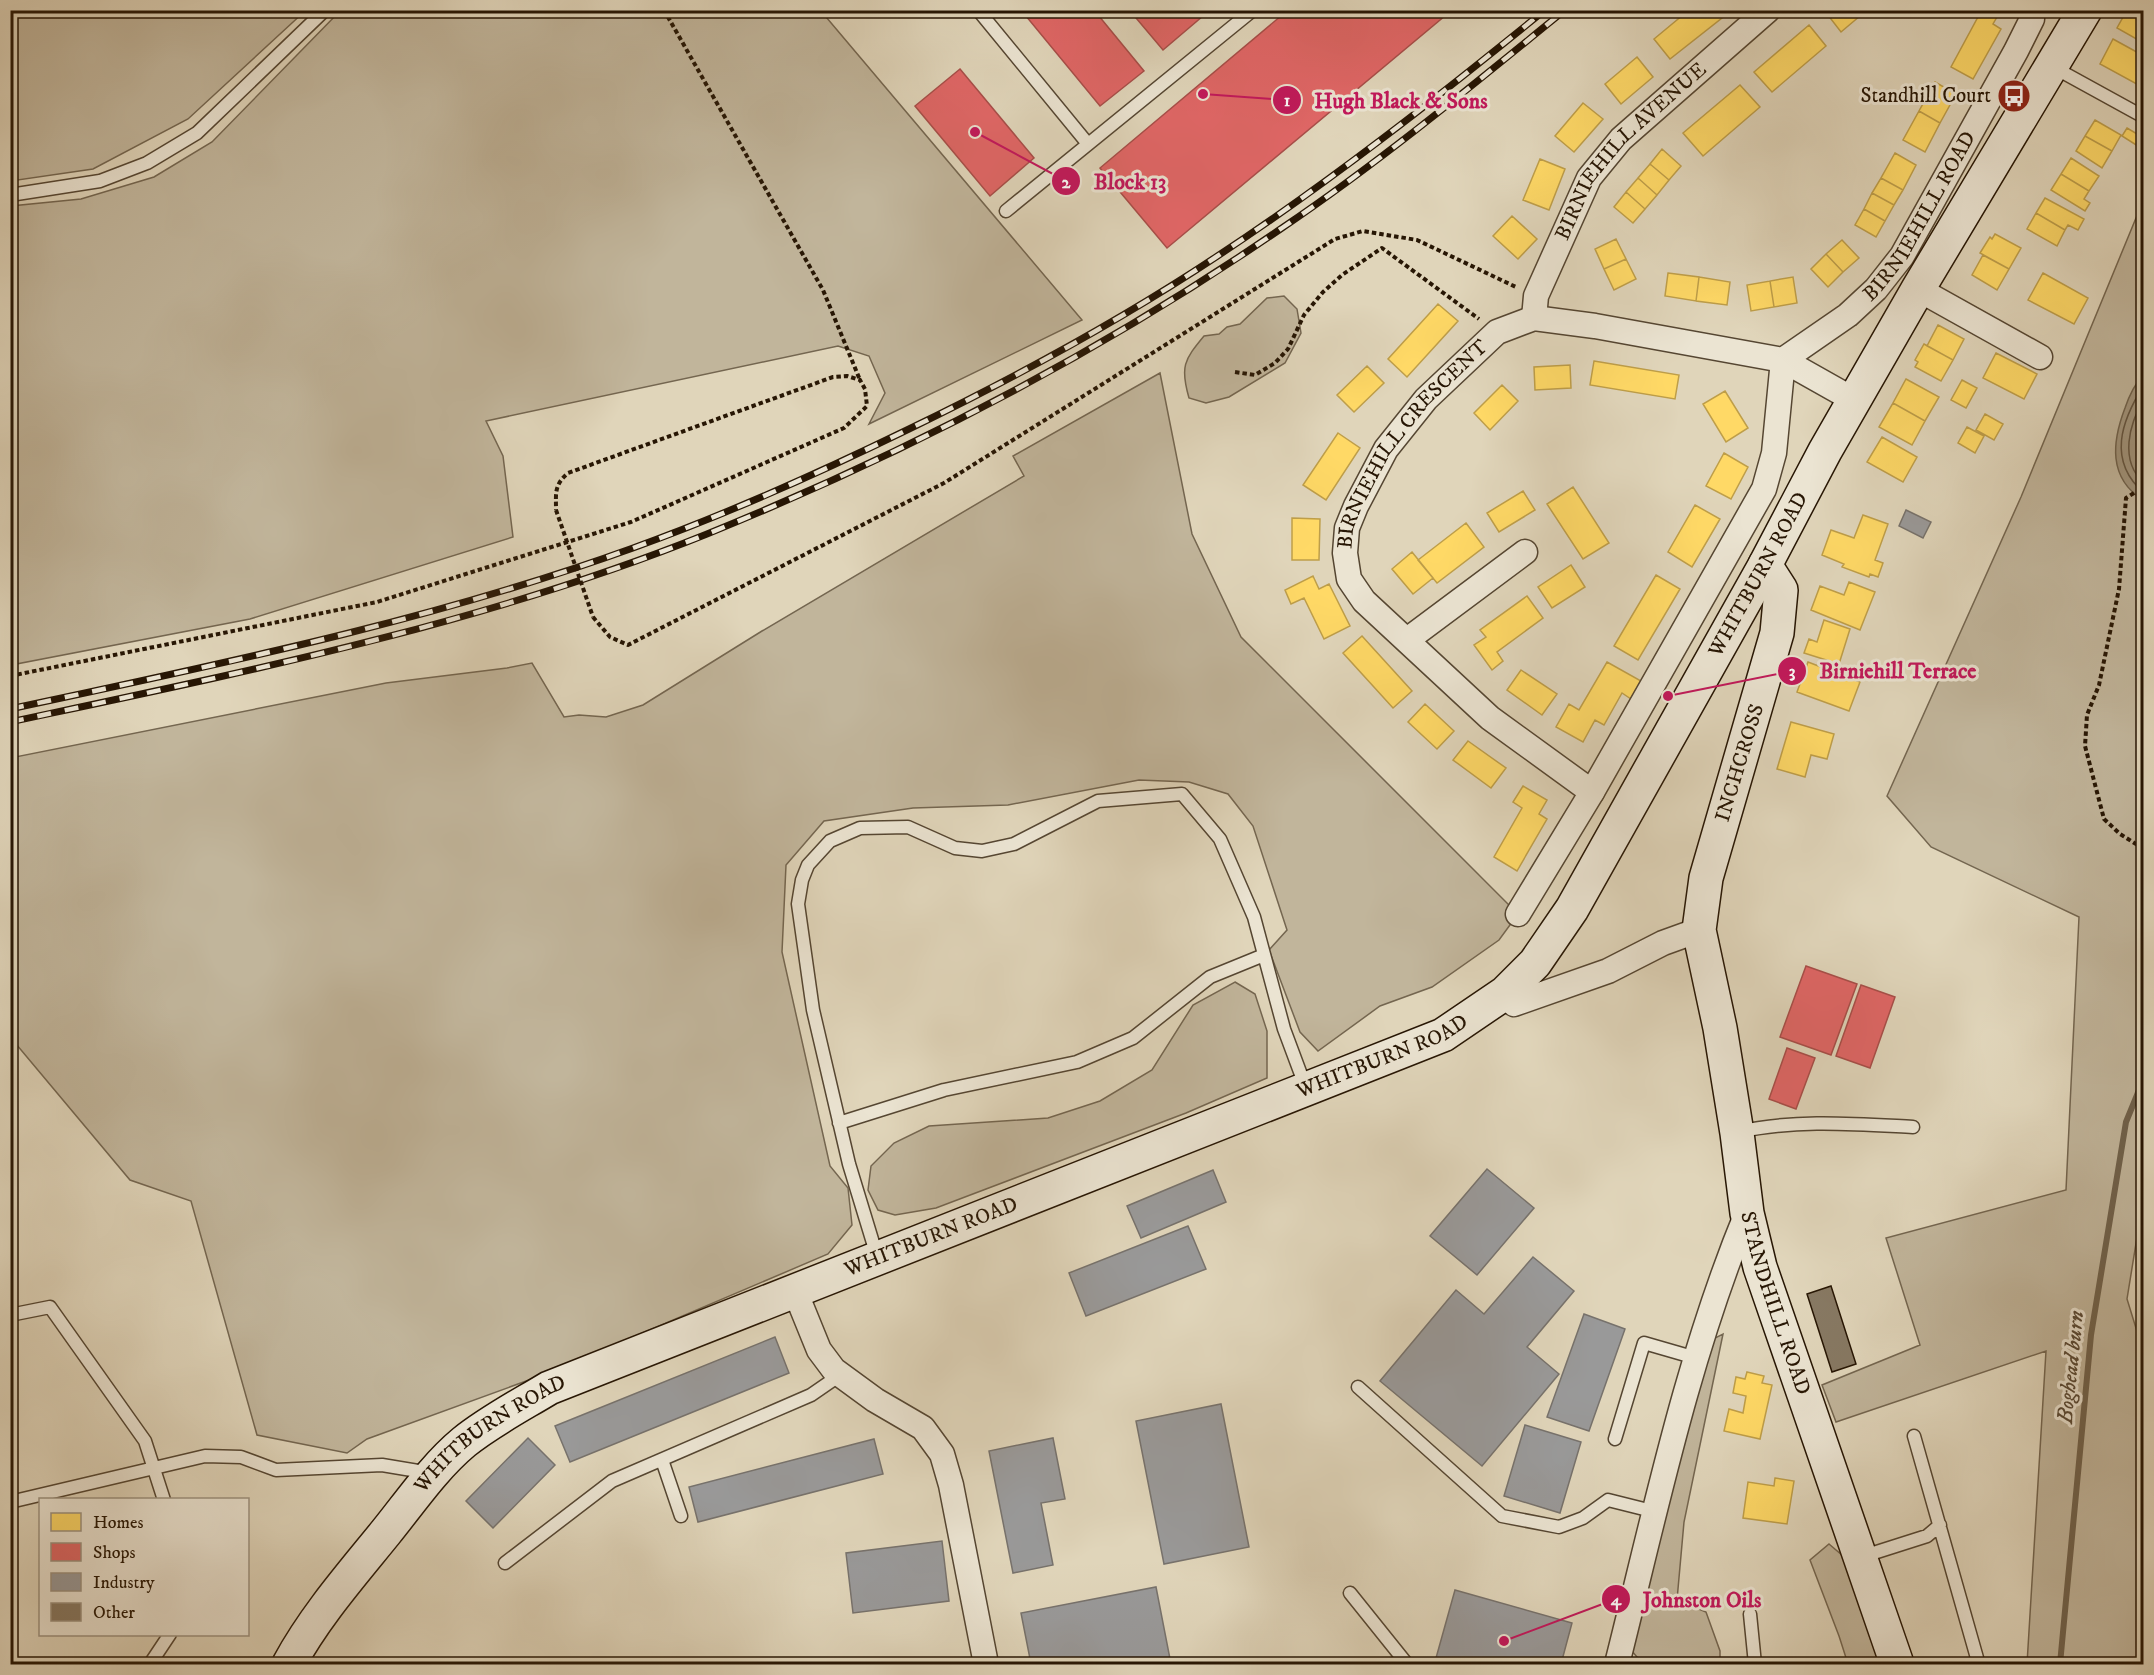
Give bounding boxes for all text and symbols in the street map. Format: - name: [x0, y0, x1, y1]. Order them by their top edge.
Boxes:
- street label: BIRNIEHILL AVENUE: [1550, 57, 1712, 244]
- bus stop icon: Standhill Court: [1996, 78, 2032, 114]
- callout: Hugh Black & Sons: [1272, 80, 1499, 120]
- place label: Standhill Court: [1861, 83, 1991, 109]
- text: Hugh Black & Sons: [1314, 88, 1488, 115]
- text: 1: [1284, 90, 1291, 112]
- street label: BIRNIEHILL ROAD: [1858, 127, 1982, 307]
- callout: Block 13: [1051, 161, 1178, 201]
- text: Block 13: [1094, 169, 1166, 196]
- text: 2: [1062, 172, 1072, 194]
- street label: BIRNIEHILL CRESCENT: [1332, 334, 1494, 550]
- street label: WHITBURN ROAD: [1702, 488, 1814, 663]
- callout: Birniehill Terrace: [1777, 651, 1988, 691]
- text: Birniehill Terrace: [1820, 658, 1976, 685]
- text: 3: [1789, 661, 1796, 683]
- street label: INCHCROSS: [1710, 701, 1770, 825]
- street label: WHITBURN ROAD: [1292, 1009, 1473, 1105]
- street label: WHITBURN ROAD: [840, 1191, 1022, 1283]
- street label: STANDHILL ROAD: [1734, 1209, 1816, 1398]
- water label: Boghead burn: [2052, 1309, 2090, 1426]
- street label: WHITBURN ROAD: [408, 1370, 570, 1499]
- legend: [39, 1498, 249, 1636]
- text: Homes: [93, 1512, 144, 1534]
- text: Shops: [93, 1542, 136, 1564]
- text: Industry: [93, 1572, 155, 1594]
- callout: Johnston Oils: [1601, 1579, 1773, 1619]
- text: Johnston Oils: [1640, 1587, 1762, 1614]
- text: 4: [1610, 1589, 1622, 1611]
- text: Other: [93, 1602, 135, 1624]

